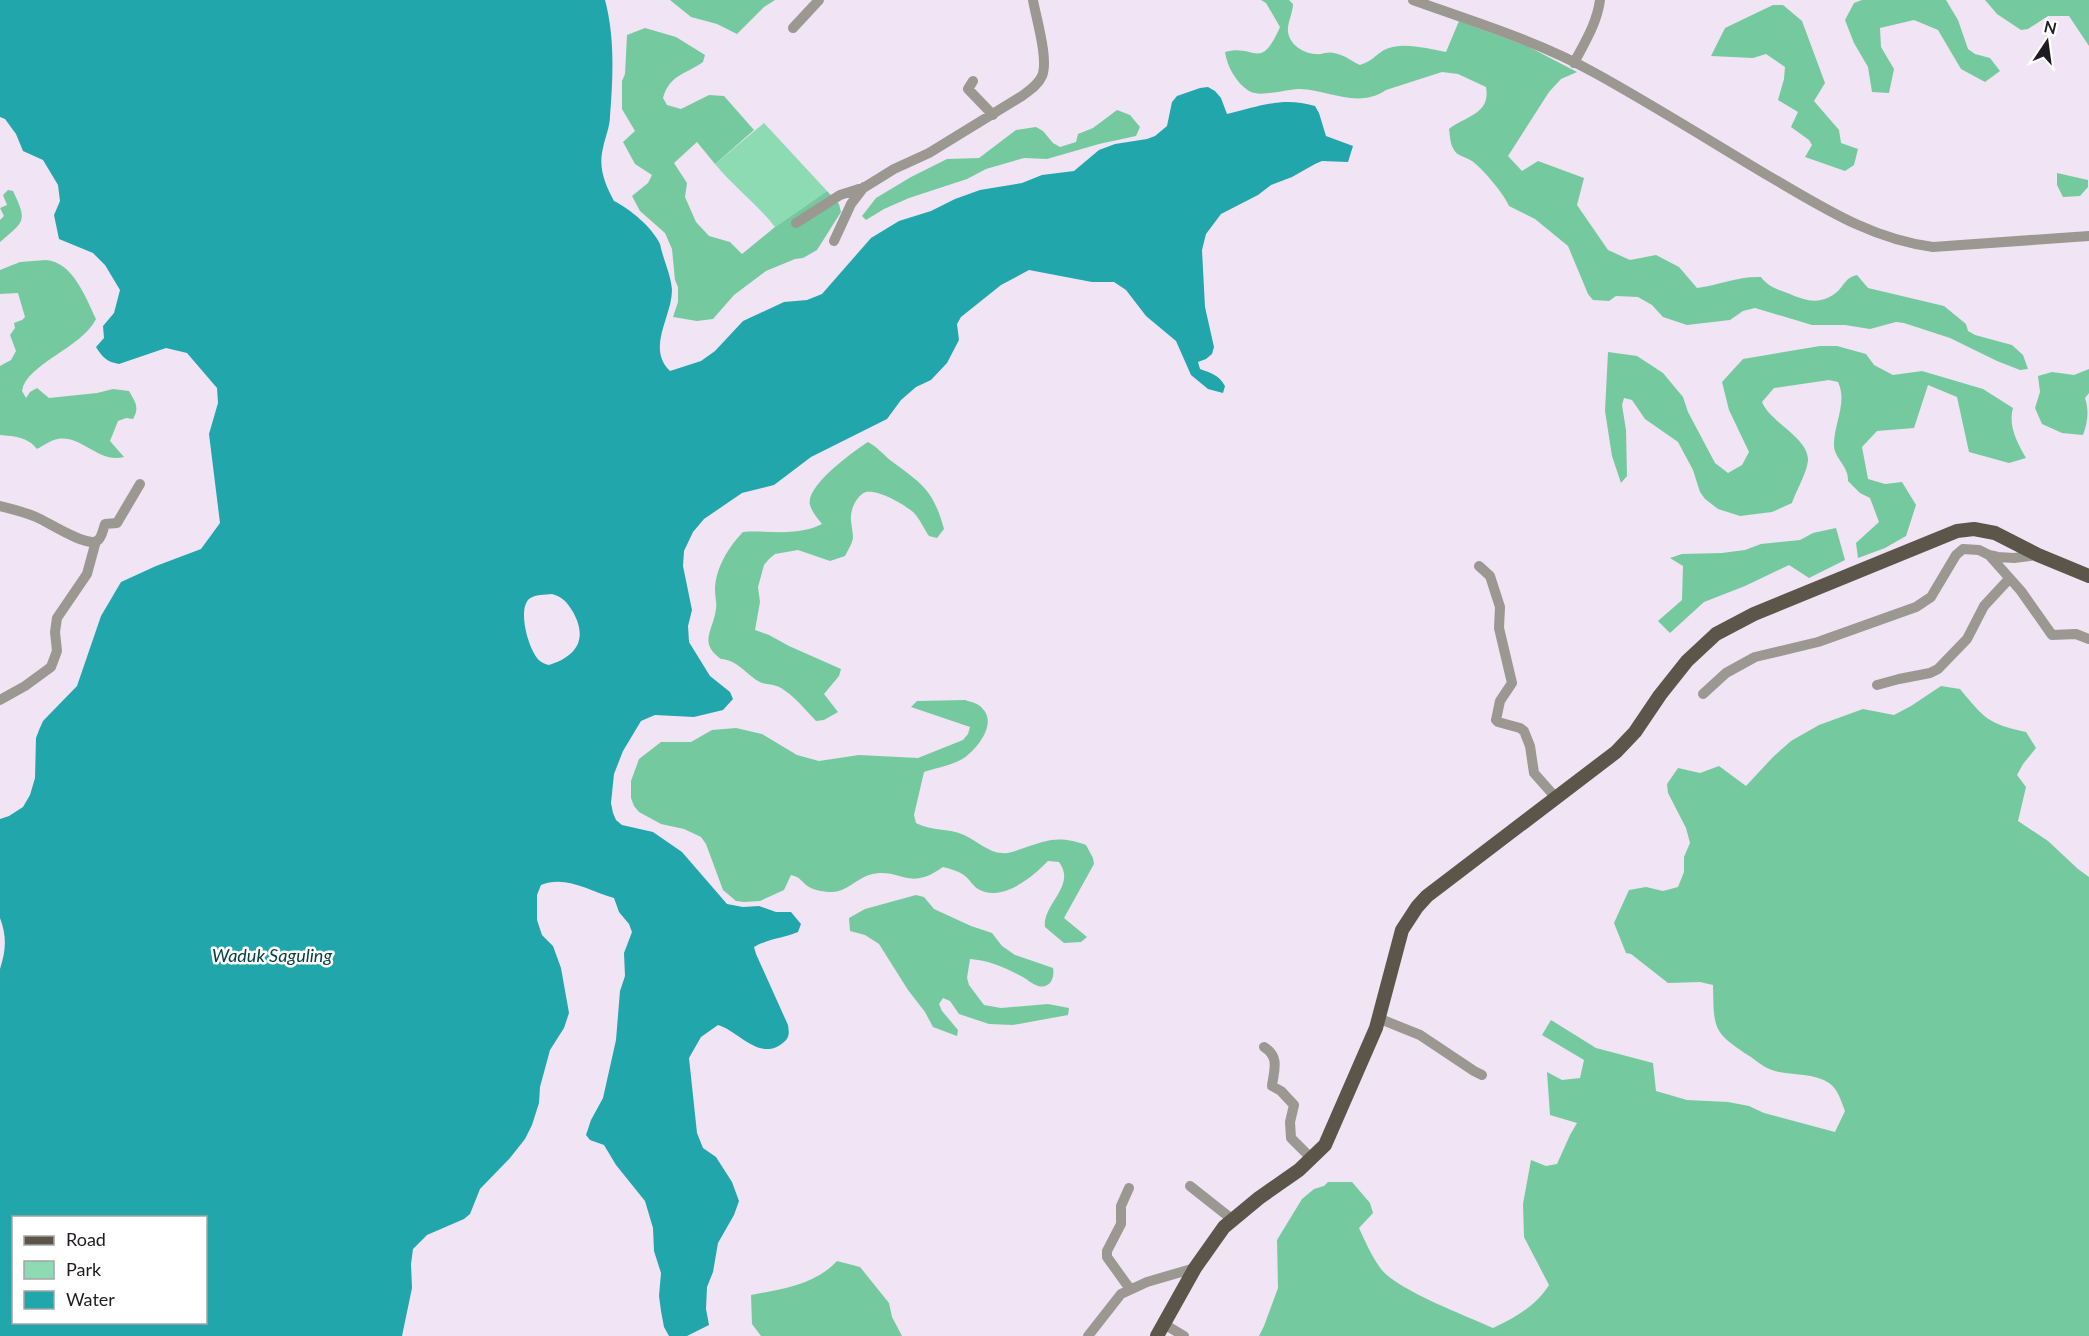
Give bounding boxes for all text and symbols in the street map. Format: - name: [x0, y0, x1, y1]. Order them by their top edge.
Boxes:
- north arrow: [2017, 12, 2077, 72]
- text: N: [2042, 16, 2059, 38]
- water label: Waduk Saguling: [212, 944, 332, 966]
- legend: [12, 1216, 207, 1324]
- text: Road: [66, 1228, 106, 1250]
- text: Park: [66, 1258, 102, 1280]
- text: Water: [66, 1288, 115, 1310]

